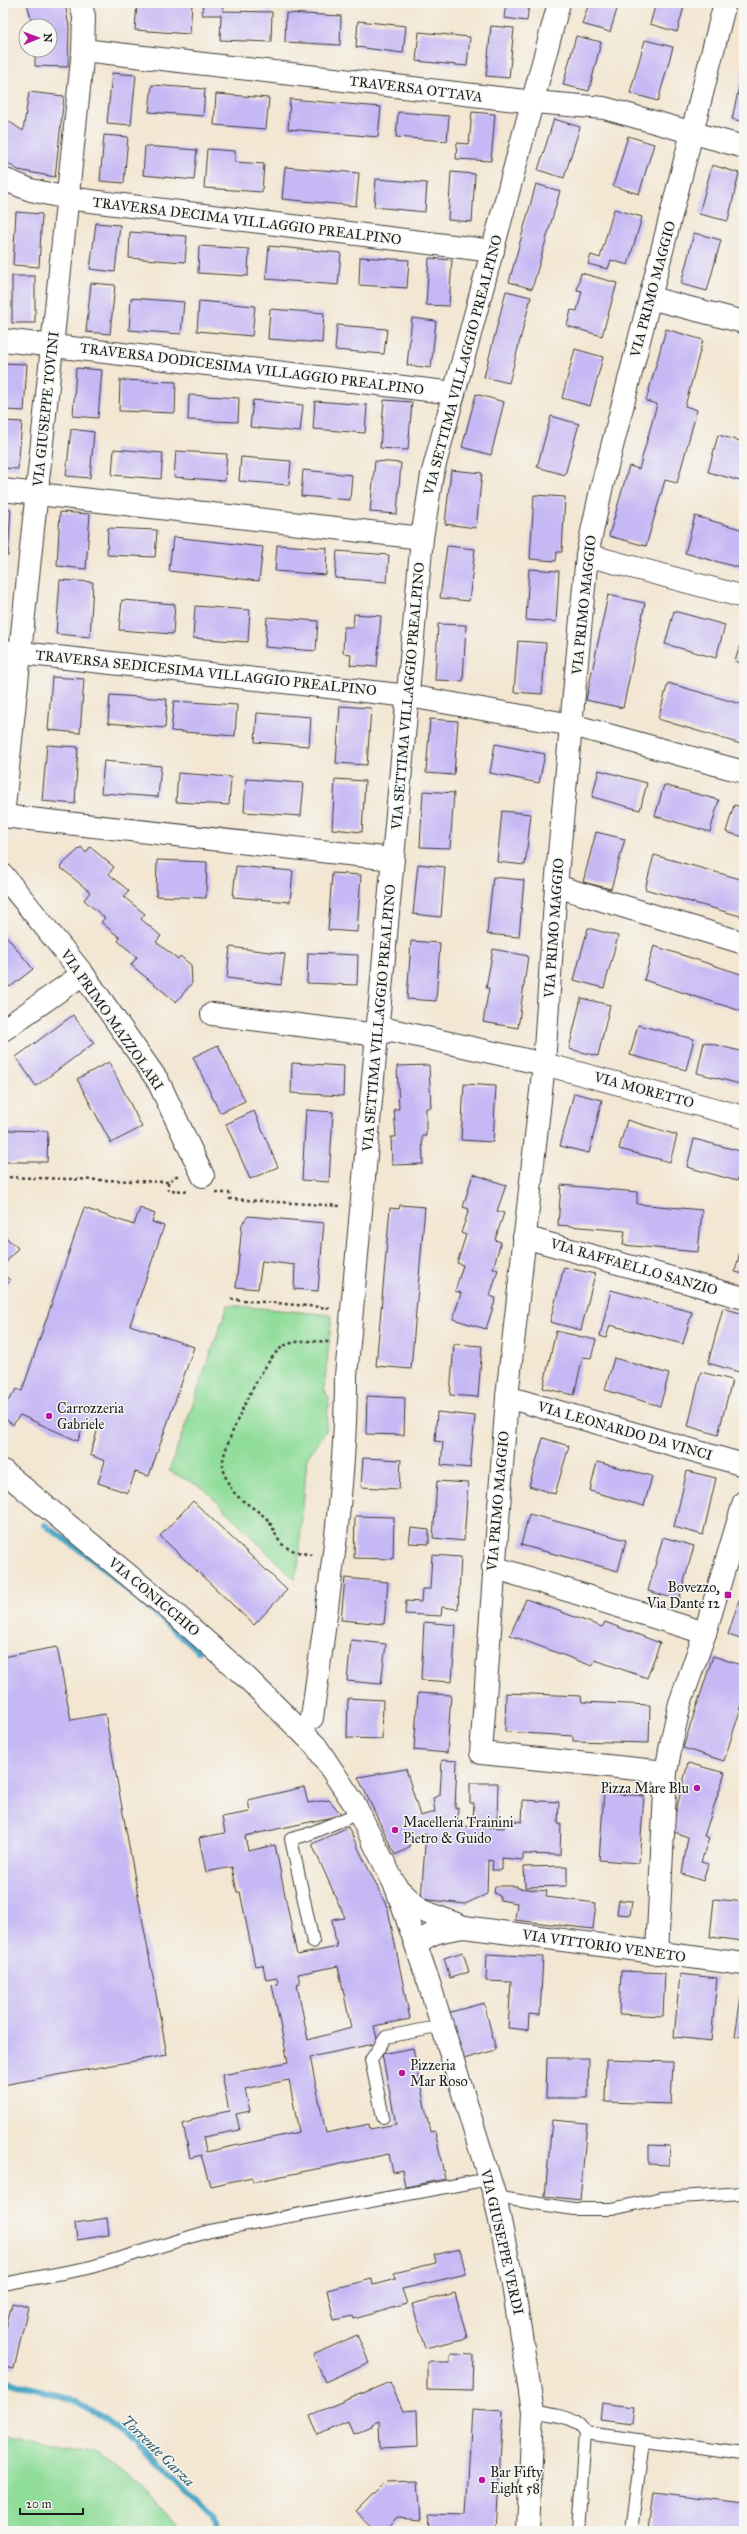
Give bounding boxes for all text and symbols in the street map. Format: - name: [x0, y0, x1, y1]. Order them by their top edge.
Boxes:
- north arrow: [18, 18, 58, 58]
- text: N: [41, 33, 54, 43]
- street label: TRAVERSA OTTAVA: [348, 72, 484, 106]
- street label: TRAVERSA DECIMA VILLAGGIO PREALPINO: [92, 194, 402, 248]
- street label: VIA PRIMO MAGGIO: [626, 219, 679, 360]
- street label: VIA SETTIMA VILLAGGIO PREALPINO: [420, 233, 506, 498]
- street label: VIA GIUSEPPE TOVINI: [29, 331, 63, 488]
- street label: TRAVERSA DODICESIMA VILLAGGIO PREALPINO: [79, 339, 425, 399]
- street label: VIA PRIMO MAGGIO: [568, 534, 600, 677]
- street label: VIA SETTIMA VILLAGGIO PREALPINO: [388, 562, 428, 831]
- street label: TRAVERSA SEDICESIMA VILLAGGIO PREALPINO: [34, 647, 378, 699]
- street label: VIA PRIMO MAGGIO: [541, 857, 567, 1000]
- street label: VIA SETTIMA VILLAGGIO PREALPINO: [359, 884, 399, 1153]
- street label: VIA PRIMO MAZZOLARI: [56, 946, 167, 1094]
- street label: VIA MORETTO: [591, 1068, 696, 1112]
- street label: VIA RAFFAELLO SANZIO: [547, 1235, 720, 1299]
- street label: VIA LEONARDO DA VINCI: [535, 1398, 714, 1464]
- place label: Carrozzeria Gabriele: [57, 1400, 124, 1433]
- marker: Carrozzeria Gabriele: [44, 1411, 54, 1421]
- street label: VIA PRIMO MAGGIO: [483, 1430, 513, 1573]
- street label: VIA CONICCHIO: [104, 1553, 203, 1640]
- place label: Bovezzo, Via Dante 12: [646, 1579, 720, 1612]
- marker: Bovezzo, Via Dante 12: [723, 1590, 733, 1600]
- place label: Pizza Mare Blu: [600, 1780, 690, 1797]
- marker: Pizza Mare Blu: [692, 1783, 702, 1793]
- place label: Macelleria Trainini Pietro & Guido: [403, 1814, 514, 1847]
- marker: Macelleria Trainini Pietro & Guido: [390, 1825, 400, 1835]
- street label: VIA VITTORIO VENETO: [520, 1926, 687, 1966]
- place label: Pizzeria Mar Roso: [410, 2057, 468, 2090]
- marker: Pizzeria Mar Roso: [397, 2068, 407, 2078]
- street label: VIA GIUSEPPE VERDI: [477, 2167, 527, 2317]
- water label: Torrente Garza: [118, 2412, 198, 2490]
- place label: Bar Fifty Eight 58: [490, 2464, 543, 2497]
- marker: Bar Fifty Eight 58: [477, 2475, 487, 2485]
- scale bar: [20, 2490, 83, 2516]
- text: 20 m: [26, 2497, 52, 2511]

